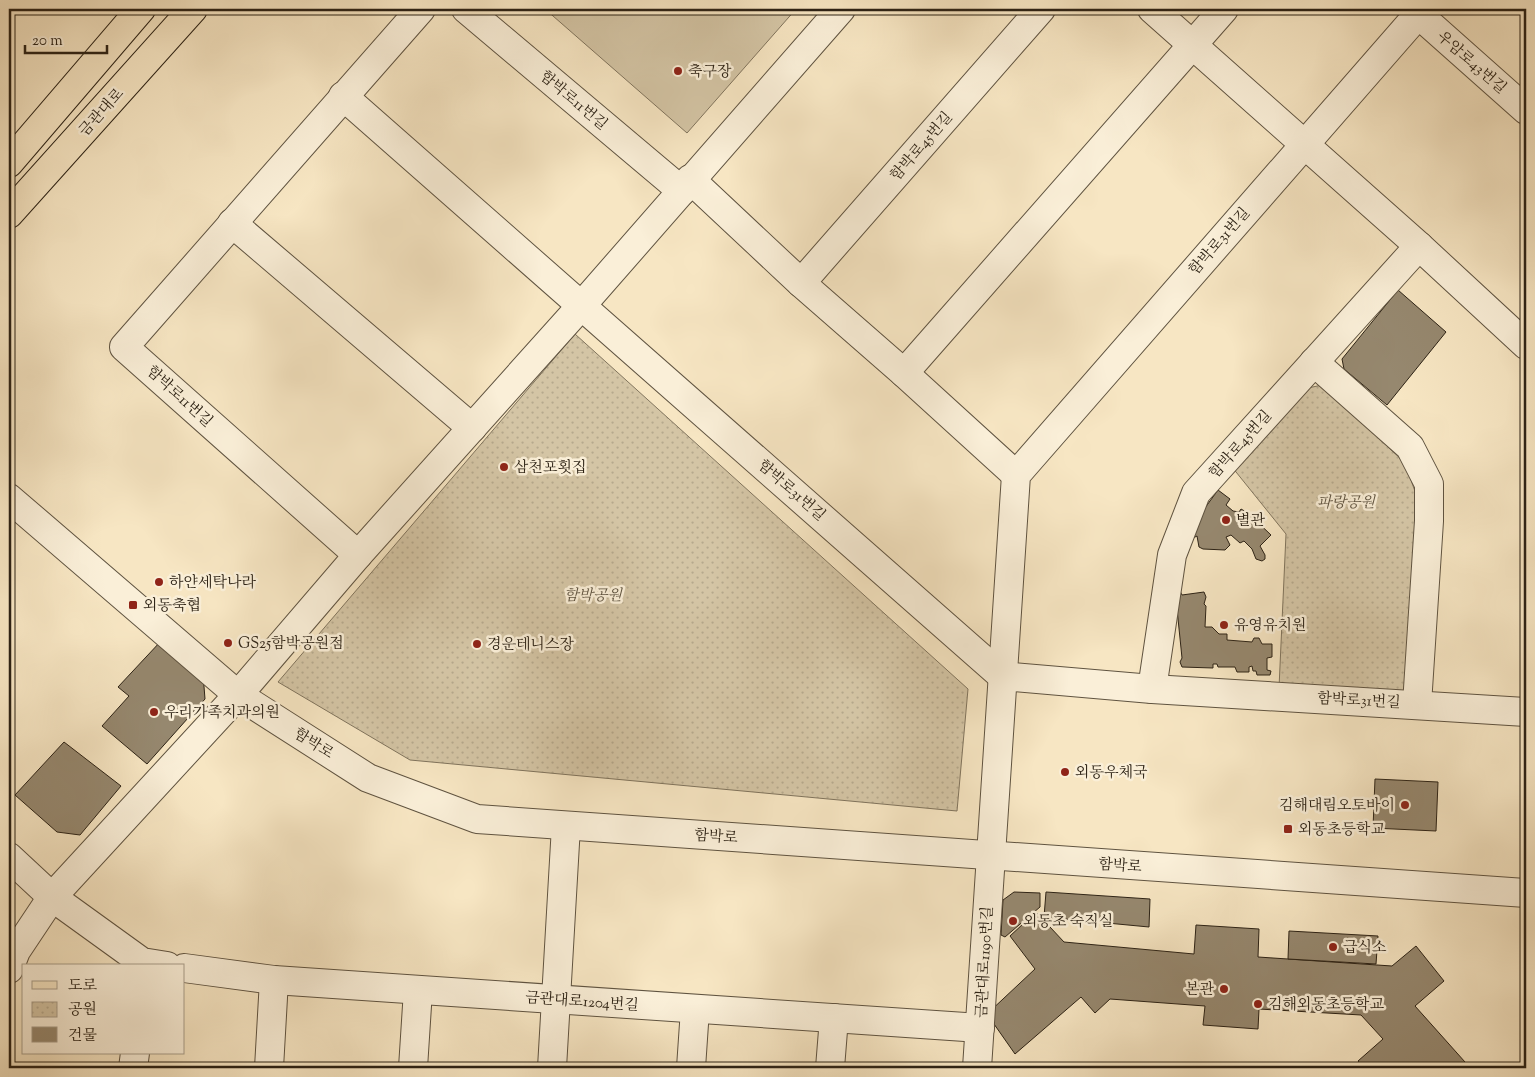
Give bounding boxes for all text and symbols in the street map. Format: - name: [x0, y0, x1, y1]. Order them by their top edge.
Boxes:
- scale bar: [25, 22, 108, 54]
- street label: 우암로43번길: [1432, 27, 1510, 99]
- text: 20 m: [32, 31, 63, 52]
- place label: 축구장: [688, 62, 732, 83]
- marker: 축구장: [672, 65, 684, 77]
- street label: 함박로11번길: [535, 67, 611, 136]
- street label: 금관대로: [75, 84, 130, 142]
- street label: 함박로45번길: [886, 108, 958, 186]
- street label: 함박로31번길: [1185, 204, 1255, 280]
- street label: 함박로11번길: [141, 362, 217, 433]
- street label: 함박로45번길: [1205, 406, 1277, 484]
- street label: 함박로31번길: [753, 456, 829, 526]
- place label: 삼천포횟집: [514, 458, 586, 479]
- marker: 삼천포횟집: [498, 461, 510, 473]
- park label: 파랑공원: [1317, 493, 1376, 514]
- place label: 별관: [1236, 511, 1265, 532]
- marker: 별관: [1220, 514, 1232, 526]
- place label: 하얀세탁나라: [169, 573, 256, 594]
- marker: 하얀세탁나라: [153, 576, 165, 588]
- park label: 함박공원: [564, 586, 623, 607]
- place label: 외동축협: [143, 596, 201, 617]
- marker: 외동축협: [127, 599, 139, 611]
- place label: 유영유치원: [1234, 616, 1306, 637]
- marker: 유영유치원: [1218, 619, 1230, 631]
- place label: GS25함박공원점: [238, 634, 344, 655]
- place label: 경운테니스장: [487, 635, 574, 656]
- marker: GS25함박공원점: [222, 637, 234, 649]
- marker: 경운테니스장: [471, 638, 483, 650]
- street label: 함박로31번길: [1317, 689, 1401, 714]
- place label: 우리가족치과의원: [164, 703, 280, 724]
- marker: 우리가족치과의원: [148, 706, 160, 718]
- street label: 함박로: [289, 724, 338, 765]
- place label: 외동우체국: [1075, 763, 1148, 784]
- marker: 외동우체국: [1059, 766, 1071, 778]
- place label: 김해대림오토바이: [1279, 796, 1395, 817]
- marker: 김해대림오토바이: [1399, 799, 1411, 811]
- place label: 외동초등학교: [1298, 820, 1385, 841]
- marker: 외동초등학교: [1282, 823, 1294, 835]
- street label: 함박로: [693, 826, 739, 850]
- street label: 함박로: [1097, 855, 1143, 879]
- street label: 금관대로1190번길: [972, 905, 999, 1019]
- place label: 외동초 숙직실: [1023, 912, 1113, 933]
- marker: 외동초 숙직실: [1007, 915, 1019, 927]
- place label: 급식소: [1343, 938, 1387, 959]
- marker: 급식소: [1327, 941, 1339, 953]
- legend: [22, 964, 185, 1054]
- text: 도로: [68, 976, 97, 997]
- place label: 본관: [1185, 980, 1215, 1001]
- marker: 본관: [1218, 983, 1230, 995]
- street label: 금관대로1204번길: [524, 988, 639, 1017]
- place label: 김해외동초등학교: [1268, 995, 1384, 1016]
- marker: 김해외동초등학교: [1252, 998, 1264, 1010]
- text: 공원: [68, 1000, 97, 1021]
- text: 건물: [68, 1026, 97, 1047]

